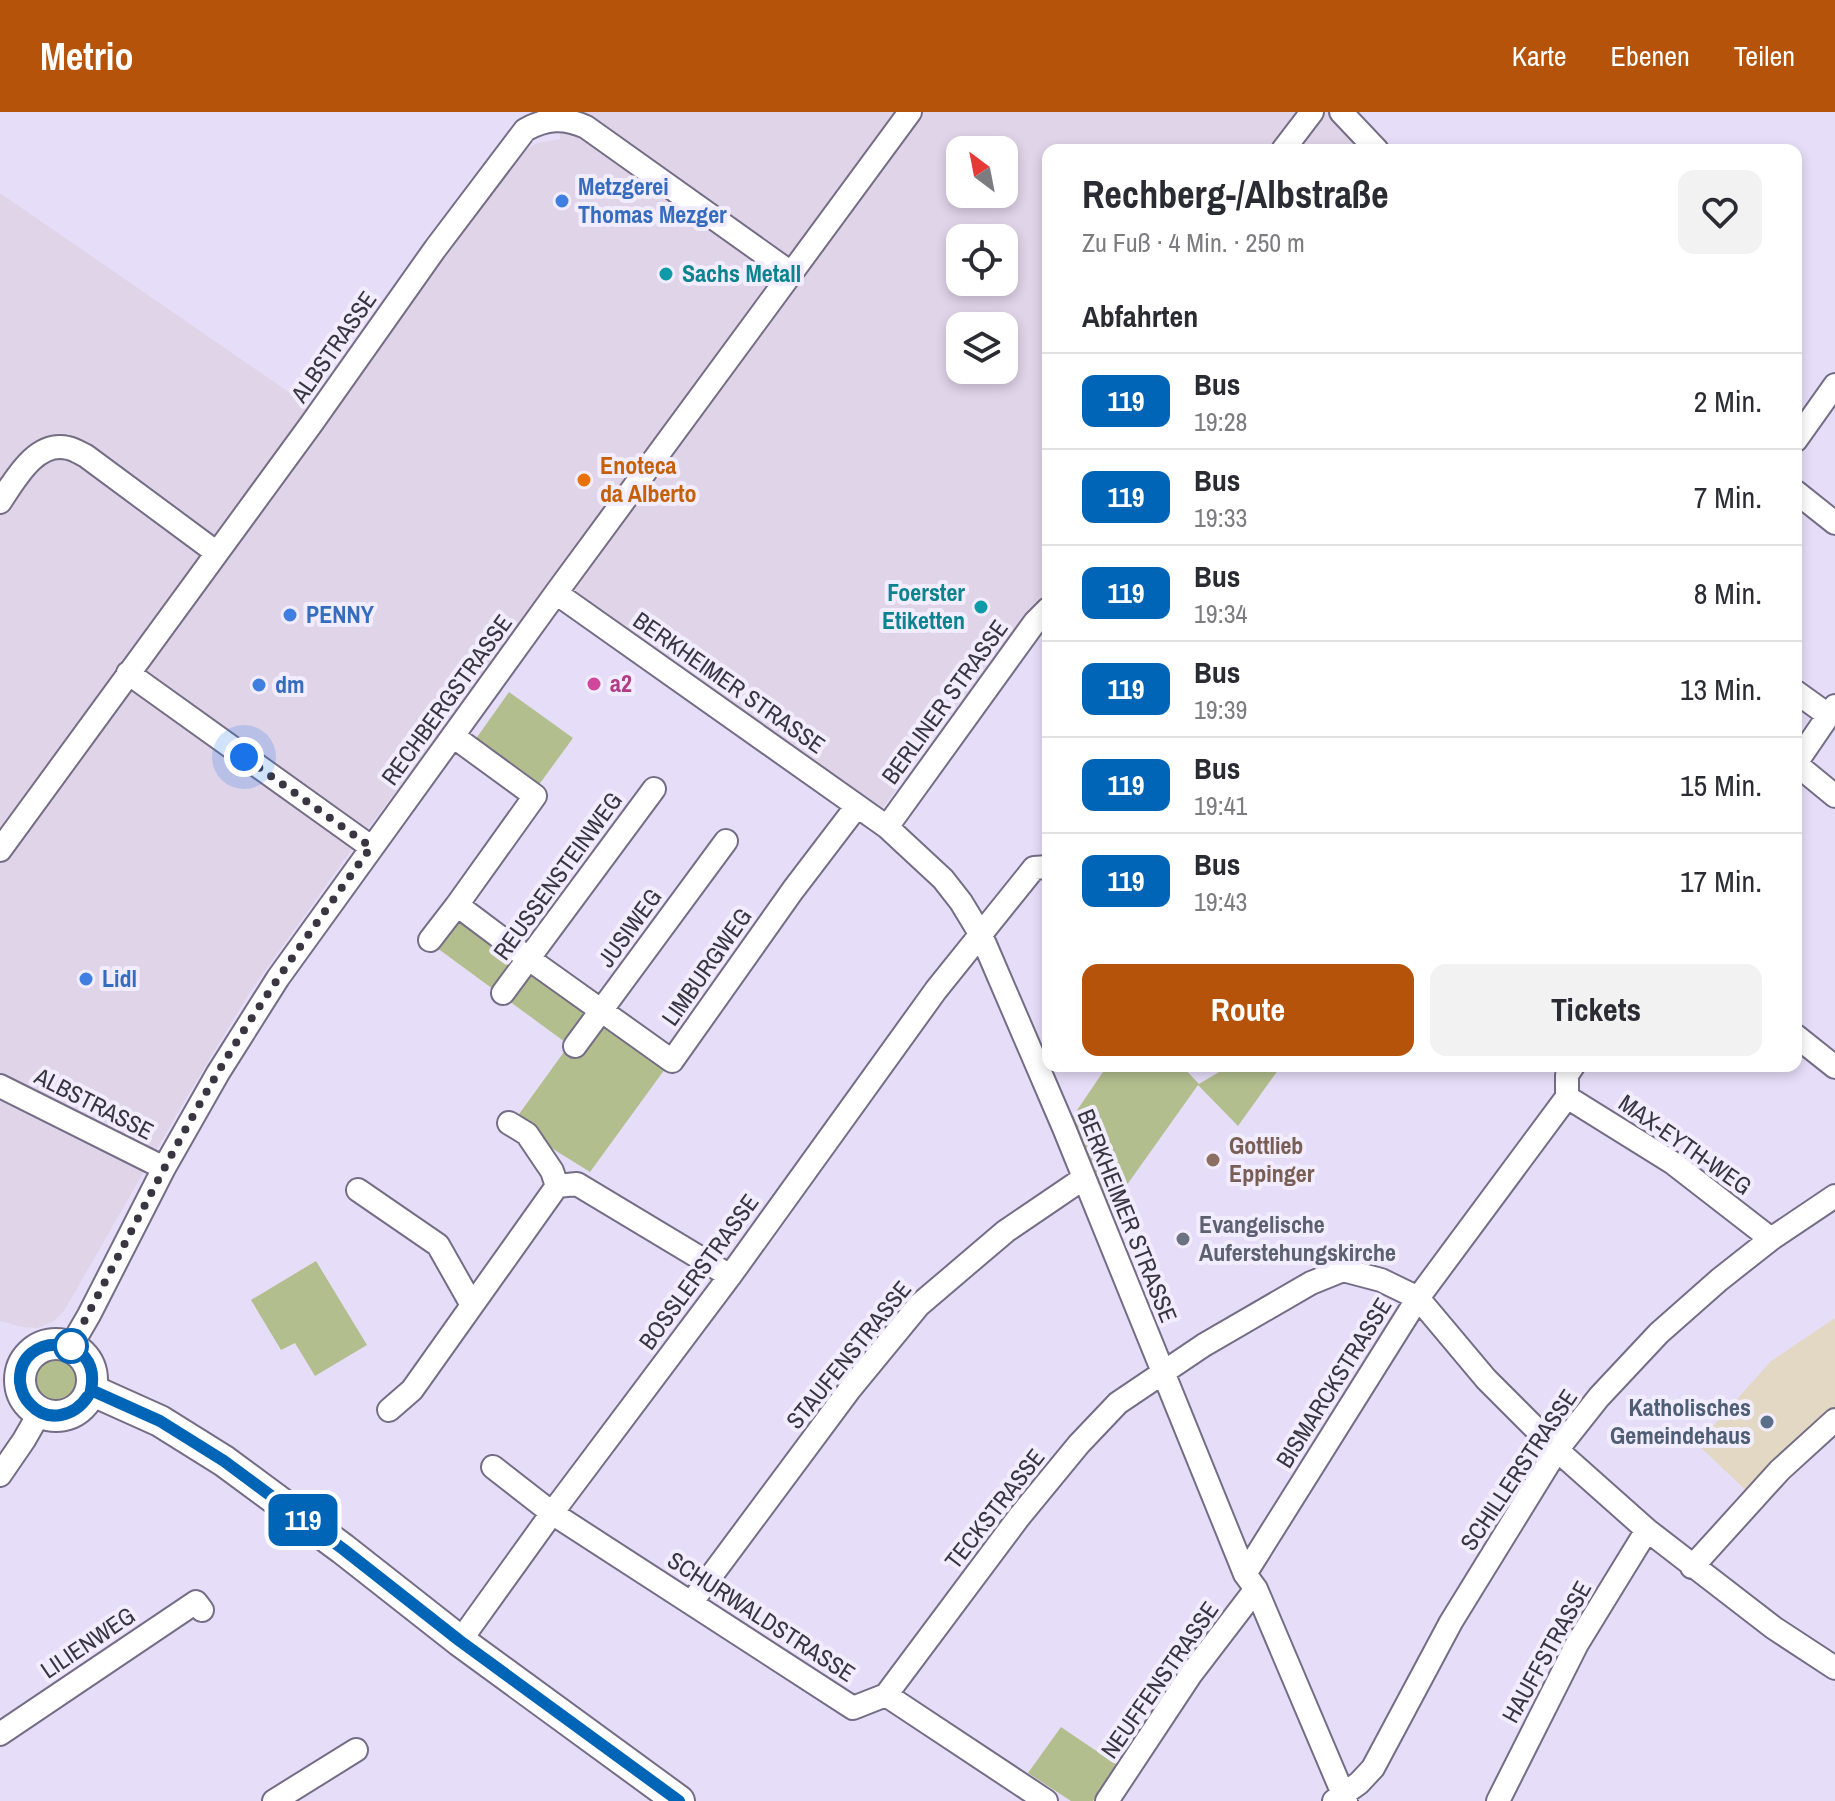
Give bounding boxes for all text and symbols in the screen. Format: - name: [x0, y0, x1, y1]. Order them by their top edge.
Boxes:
- text: Metrio: [40, 31, 133, 82]
- text: Karte: [1512, 37, 1567, 75]
- text: Ebenen: [1611, 37, 1690, 75]
- text: Teilen: [1734, 37, 1795, 75]
- north arrow: [946, 136, 1018, 208]
- map controls: [946, 136, 1018, 384]
- text: Rechberg-/Albstraße: [1082, 169, 1388, 220]
- place label: Metzgerei Thomas Mezger: [578, 170, 727, 230]
- button: heart: [1678, 170, 1762, 254]
- marker: Metzgerei Thomas Mezger: [553, 192, 571, 210]
- button: locate: [946, 224, 1018, 296]
- text: Zu Fuß · 4 Min. · 250 m: [1082, 225, 1305, 260]
- place label: Sachs Metall: [682, 257, 801, 289]
- marker: Sachs Metall: [657, 265, 675, 283]
- street label: ALBSTRASSE: [282, 284, 383, 409]
- text: Abfahrten: [1082, 296, 1198, 336]
- button: layers: [946, 312, 1018, 384]
- text: Bus: [1194, 364, 1240, 404]
- text: 2 Min.: [1694, 381, 1762, 421]
- text: 119: [1107, 382, 1145, 420]
- text: 19:28: [1194, 404, 1247, 439]
- place label: Enoteca da Alberto: [600, 449, 697, 509]
- text: Bus: [1194, 460, 1240, 500]
- marker: Enoteca da Alberto: [575, 471, 593, 489]
- text: 7 Min.: [1694, 477, 1762, 517]
- text: 119: [1107, 478, 1145, 516]
- text: 19:33: [1194, 500, 1247, 535]
- text: Bus: [1194, 556, 1240, 596]
- text: 8 Min.: [1694, 573, 1762, 613]
- text: 119: [1107, 574, 1145, 612]
- place label: Foerster Etiketten: [882, 576, 965, 636]
- text: 19:34: [1194, 596, 1247, 631]
- place label: PENNY: [306, 598, 375, 630]
- marker: Foerster Etiketten: [972, 598, 990, 616]
- street label: BERKHEIMER STRASSE: [627, 604, 832, 761]
- marker: PENNY: [281, 606, 299, 624]
- street label: RECHBERGSTRASSE: [373, 608, 519, 791]
- street label: BERLINER STRASSE: [874, 613, 1015, 790]
- text: Bus: [1194, 652, 1240, 692]
- place label: a2: [610, 667, 632, 699]
- place label: dm: [275, 668, 305, 700]
- text: 13 Min.: [1680, 669, 1762, 709]
- text: 119: [1107, 670, 1145, 708]
- marker: a2: [585, 675, 603, 693]
- marker: dm: [250, 676, 268, 694]
- text: 19:39: [1194, 692, 1247, 727]
- your location: [224, 737, 264, 777]
- text: Bus: [1194, 748, 1240, 788]
- text: 15 Min.: [1680, 765, 1762, 805]
- text: 119: [1107, 766, 1145, 804]
- street label: REUSSENSTEINWEG: [485, 785, 629, 966]
- text: 19:41: [1194, 788, 1247, 823]
- text: Bus: [1194, 844, 1240, 884]
- text: 17 Min.: [1680, 861, 1762, 901]
- text: 119: [1107, 862, 1145, 900]
- street label: JUSIWEG: [590, 882, 668, 973]
- text: 19:43: [1194, 884, 1247, 919]
- street label: LIMBURGWEG: [654, 901, 758, 1032]
- place label: Lidl: [102, 962, 137, 994]
- button: Route: [1082, 964, 1414, 1056]
- button: Tickets: [1430, 964, 1762, 1056]
- marker: Lidl: [77, 970, 95, 988]
- street label: ALBSTRASSE: [29, 1059, 159, 1147]
- street label: MAX-EYTH-WEG: [1613, 1087, 1758, 1202]
- street label: BERKHEIMER STRASSE: [1070, 1104, 1185, 1327]
- place label: Gottlieb Eppinger: [1229, 1129, 1315, 1189]
- marker: Gottlieb Eppinger: [1204, 1151, 1222, 1169]
- street label: BOSSLERSTRASSE: [631, 1187, 765, 1356]
- place label: Evangelische Auferstehungskirche: [1199, 1208, 1396, 1268]
- marker: Evangelische Auferstehungskirche: [1174, 1230, 1192, 1248]
- street label: STAUFENSTRASSE: [778, 1273, 918, 1435]
- street label: BISMARCKSTRASSE: [1268, 1291, 1398, 1473]
- unlabelled marker: [54, 1329, 88, 1363]
- street label: SCHILLERSTRASSE: [1452, 1383, 1584, 1556]
- place label: Katholisches Gemeindehaus: [1610, 1391, 1751, 1451]
- marker: Katholisches Gemeindehaus: [1758, 1413, 1776, 1431]
- street label: TECKSTRASSE: [937, 1442, 1051, 1575]
- line badge: 119: [257, 1494, 349, 1546]
- text: 119: [284, 1501, 322, 1539]
- street label: SCHURWALDSTRASSE: [662, 1543, 862, 1689]
- street label: HAUFFSTRASSE: [1494, 1575, 1598, 1728]
- street label: NEUFFENSTRASSE: [1093, 1595, 1225, 1764]
- street label: LILIENWEG: [34, 1599, 141, 1685]

